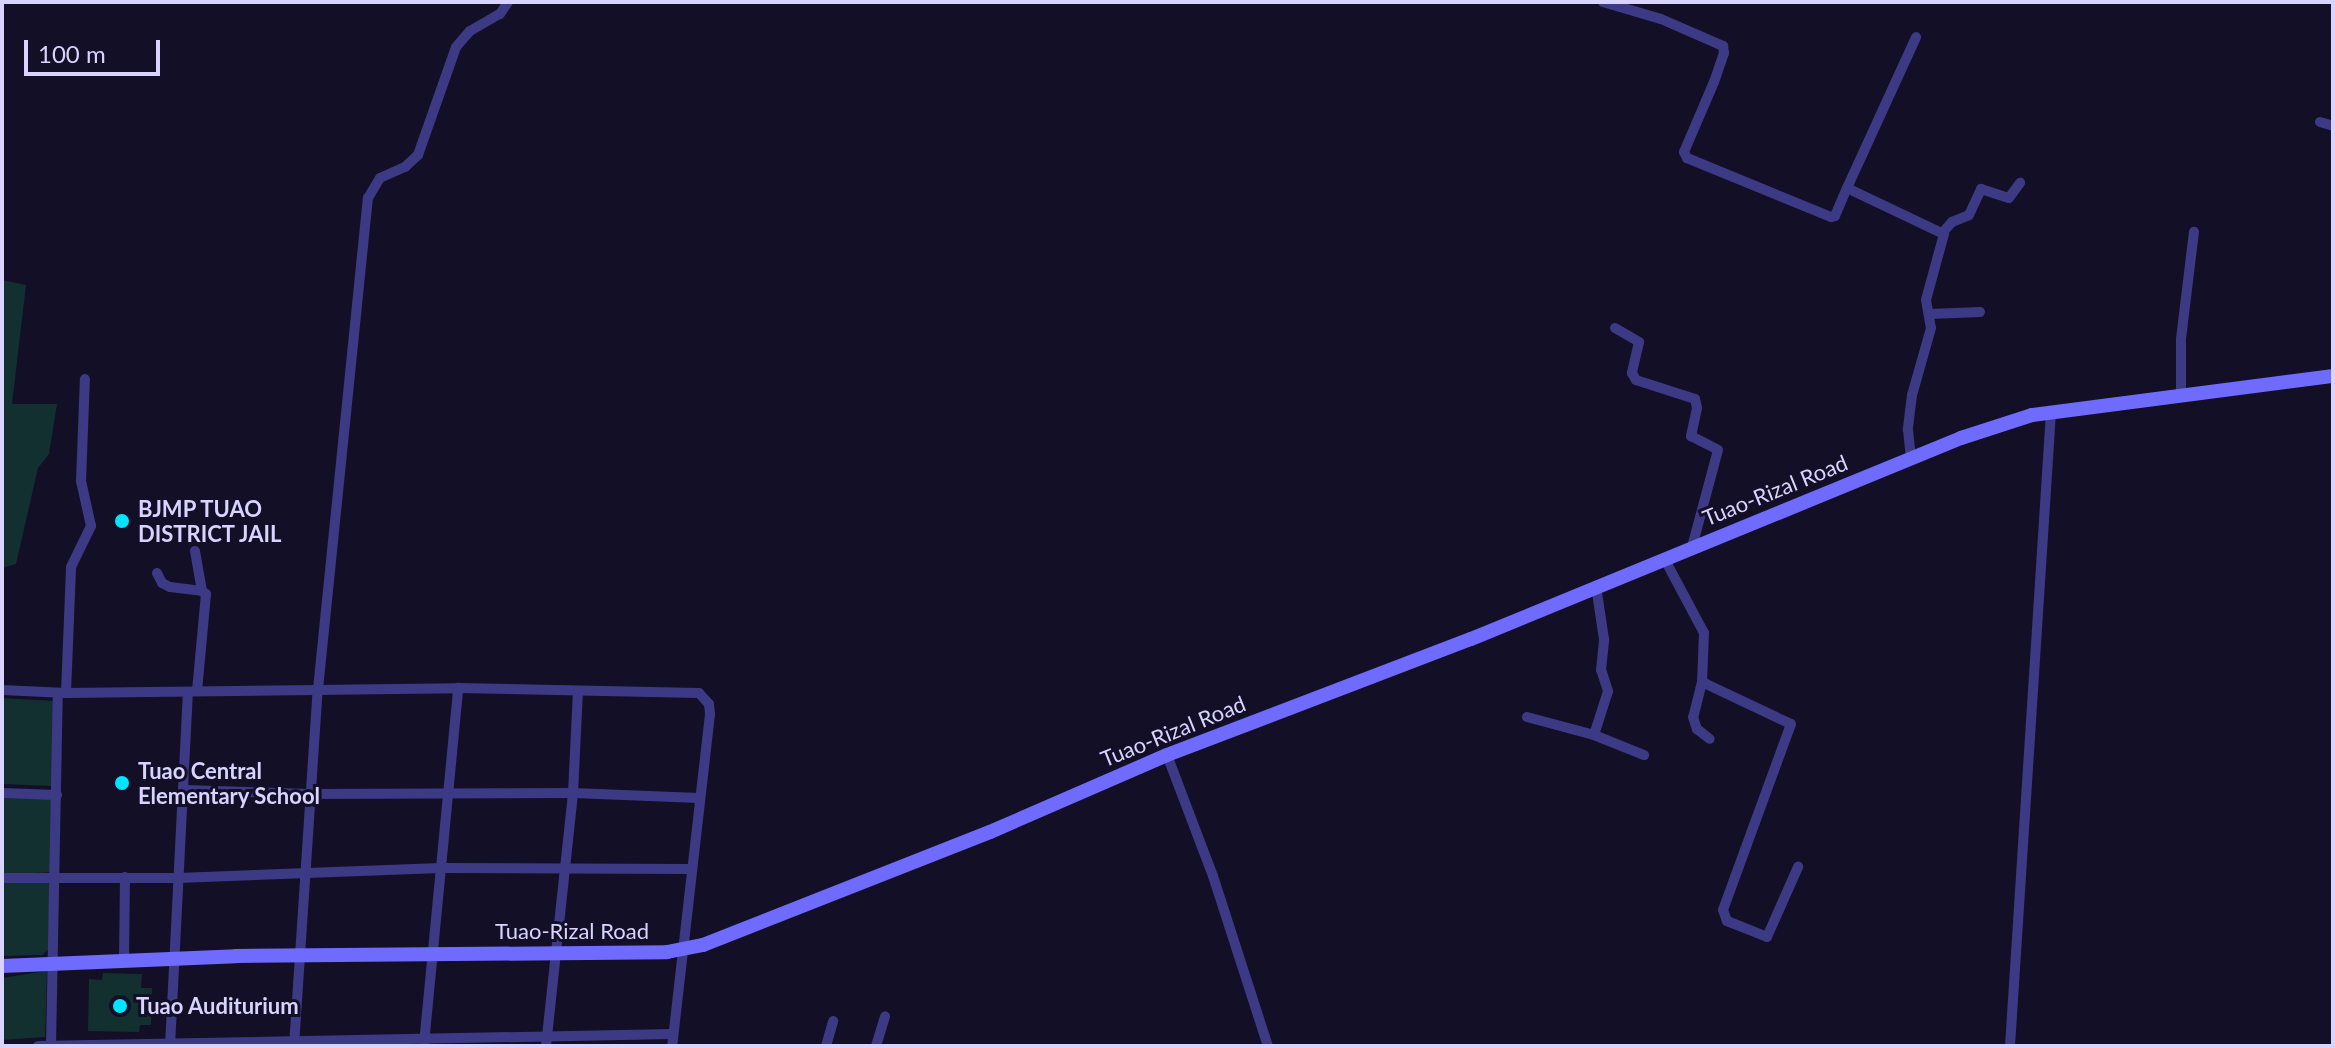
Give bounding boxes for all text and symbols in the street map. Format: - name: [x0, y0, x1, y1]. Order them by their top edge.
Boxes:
- scale bar: [28, 24, 164, 74]
- text: 100 m: [38, 39, 106, 68]
- street label: Tuao-Rizal Road: [1699, 449, 1851, 531]
- place label: BJMP TUAO DISTRICT JAIL: [138, 495, 283, 546]
- marker: BJMP TUAO DISTRICT JAIL: [113, 512, 131, 530]
- street label: Tuao-Rizal Road: [1097, 690, 1249, 772]
- place label: Tuao Central Elementary School: [138, 757, 321, 808]
- marker: Tuao Central Elementary School: [113, 774, 131, 792]
- street label: Tuao-Rizal Road: [495, 918, 649, 944]
- place label: Tuao Auditurium: [136, 993, 299, 1019]
- marker: Tuao Auditurium: [111, 997, 129, 1015]

